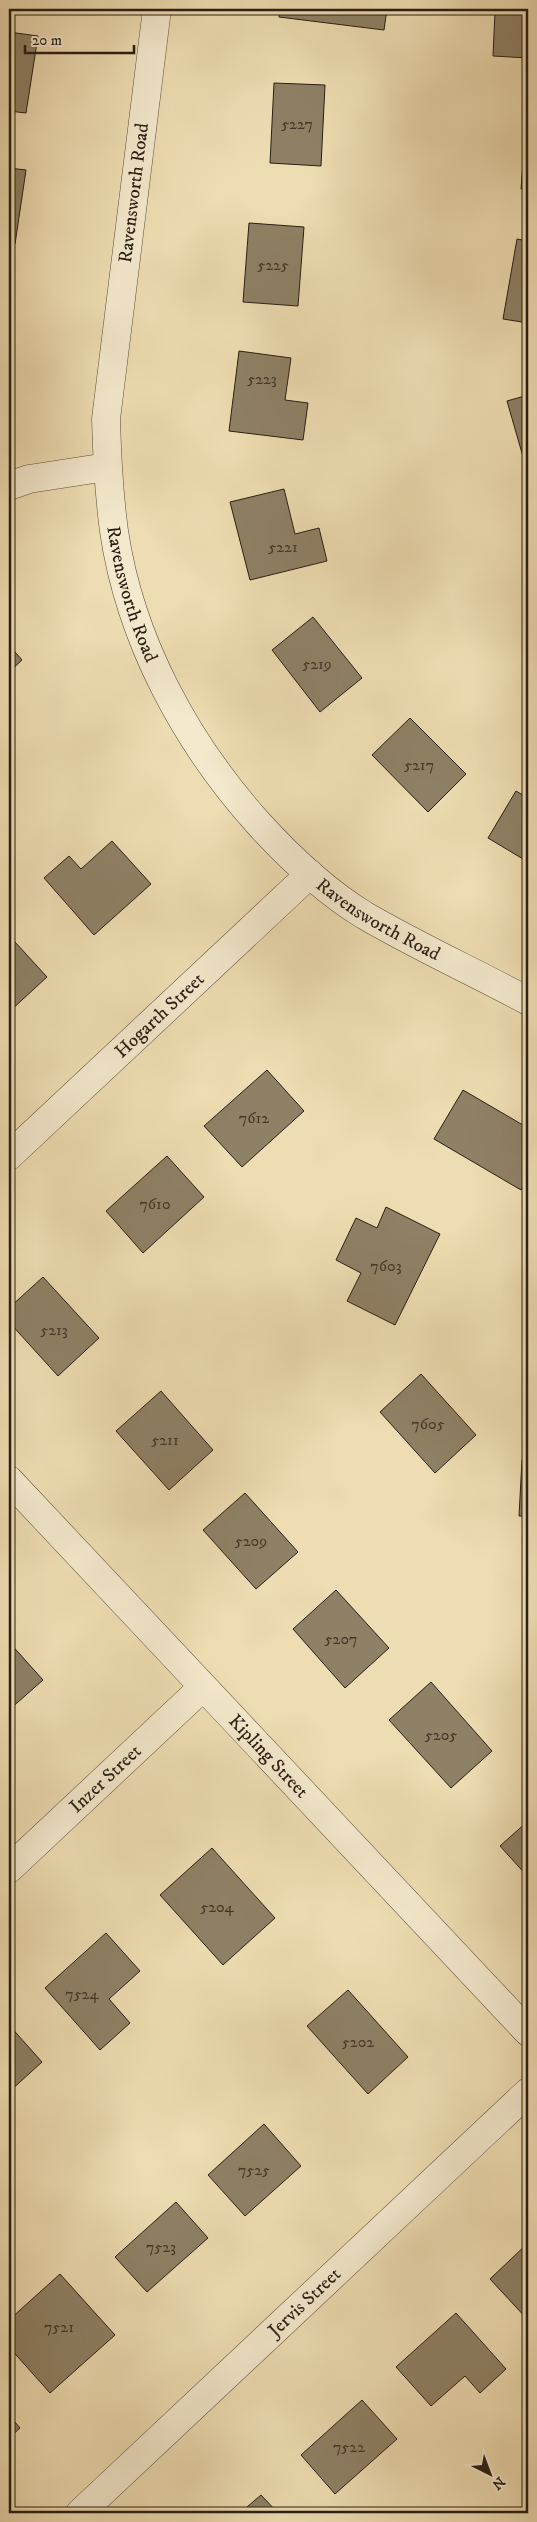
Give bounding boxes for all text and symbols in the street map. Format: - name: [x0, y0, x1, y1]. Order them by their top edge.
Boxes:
- scale bar: [25, 22, 134, 54]
- text: 20 m: [32, 31, 62, 50]
- house number: 5227: [281, 114, 313, 134]
- street label: Ravensworth Road: [114, 121, 154, 264]
- house number: 5225: [257, 255, 289, 275]
- house number: 5223: [247, 369, 277, 389]
- street label: Ravensworth Road: [102, 524, 163, 666]
- house number: 5221: [268, 537, 298, 557]
- house number: 5219: [302, 654, 332, 674]
- house number: 5217: [404, 755, 434, 775]
- street label: Ravensworth Road: [312, 873, 445, 966]
- street label: Hogarth Street: [110, 968, 209, 1063]
- house number: 7612: [239, 1108, 269, 1128]
- house number: 7610: [139, 1194, 171, 1214]
- house number: 7603: [370, 1256, 402, 1276]
- house number: 5213: [40, 1320, 68, 1340]
- house number: 7605: [411, 1414, 445, 1434]
- house number: 5211: [151, 1430, 179, 1450]
- house number: 5209: [235, 1531, 267, 1551]
- house number: 5207: [325, 1629, 357, 1649]
- street label: Kipling Street: [224, 1709, 313, 1803]
- house number: 5205: [425, 1725, 457, 1745]
- street label: Inzer Street: [65, 1739, 146, 1818]
- house number: 5204: [200, 1897, 235, 1917]
- house number: 7524: [65, 1984, 99, 2004]
- house number: 5202: [342, 2032, 374, 2052]
- house number: 7525: [238, 2160, 270, 2180]
- house number: 7523: [146, 2237, 176, 2257]
- street label: Jervis Street: [262, 2262, 346, 2343]
- house number: 7521: [44, 2317, 74, 2337]
- house number: 7522: [333, 2437, 365, 2457]
- north arrow: [464, 2450, 514, 2500]
- text: N: [487, 2472, 508, 2494]

